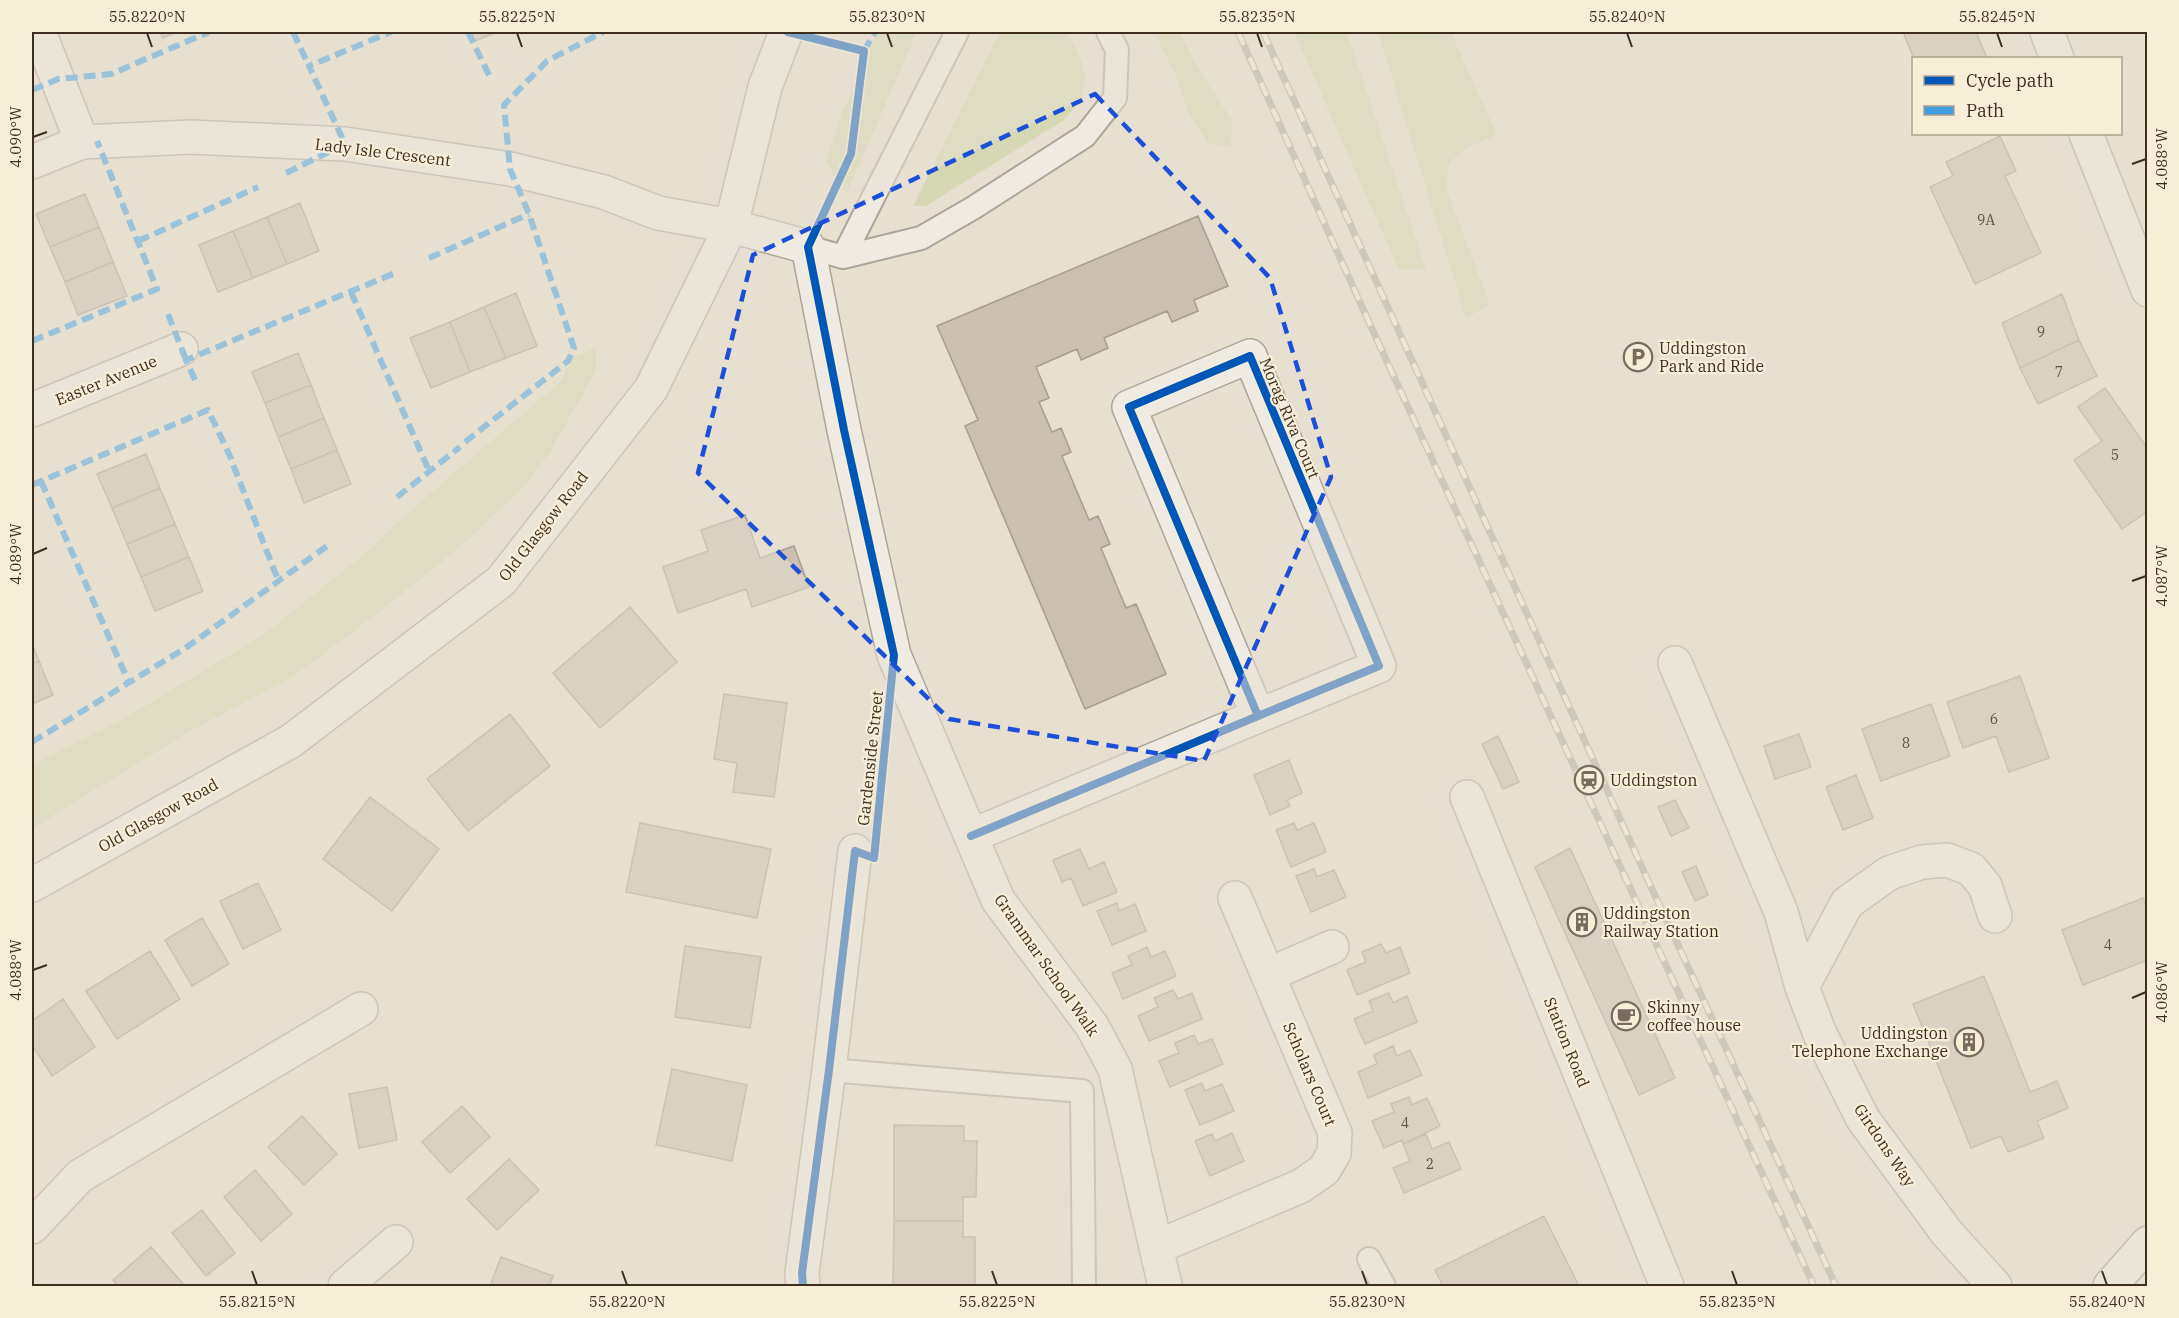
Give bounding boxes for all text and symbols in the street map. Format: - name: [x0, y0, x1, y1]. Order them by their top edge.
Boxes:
- text: 55.8220°N: [109, 7, 185, 26]
- text: 55.8225°N: [479, 7, 555, 26]
- text: 55.8230°N: [849, 7, 925, 26]
- text: 55.8235°N: [1219, 7, 1295, 26]
- text: 55.8240°N: [1589, 7, 1665, 26]
- text: 55.8245°N: [1959, 7, 2035, 26]
- legend: [1912, 57, 2122, 135]
- text: Cycle path: [1966, 69, 2054, 92]
- text: Path: [1966, 99, 2004, 122]
- text: 4.090°W: [6, 106, 25, 168]
- text: 4.088°W: [2152, 128, 2171, 190]
- street label: Lady Isle Crescent: [314, 134, 452, 170]
- house number: 9A: [1977, 211, 1995, 229]
- house number: 9: [2037, 323, 2045, 341]
- place label: Uddingston Park and Ride: [1659, 338, 1764, 376]
- parking icon: Uddingston Park and Ride: [1622, 341, 1654, 373]
- street label: Easter Avenue: [52, 351, 160, 409]
- street label: Morag Riva Court: [1255, 354, 1325, 482]
- house number: 7: [2055, 363, 2063, 381]
- house number: 5: [2111, 446, 2119, 464]
- street label: Old Glasgow Road: [494, 467, 592, 585]
- text: 4.089°W: [6, 523, 25, 585]
- text: 4.087°W: [2152, 545, 2171, 607]
- street label: Gardenside Street: [853, 689, 887, 827]
- house number: 6: [1990, 710, 1998, 728]
- house number: 8: [1902, 734, 1910, 752]
- station icon: Uddingston: [1573, 764, 1605, 796]
- place label: Uddingston: [1610, 770, 1697, 790]
- street label: Old Glasgow Road: [94, 774, 222, 856]
- street label: Grammar School Walk: [990, 890, 1104, 1041]
- place label: Uddingston Railway Station: [1603, 903, 1719, 941]
- building icon: Uddingston Railway Station: [1566, 906, 1598, 938]
- house number: 4: [2104, 936, 2112, 954]
- text: 4.088°W: [6, 939, 25, 1001]
- text: 4.086°W: [2152, 961, 2171, 1023]
- street label: Station Road: [1540, 994, 1594, 1090]
- place label: Skinny coffee house: [1647, 997, 1741, 1035]
- cafe icon: Skinny coffee house: [1610, 1000, 1642, 1032]
- street label: Scholars Court: [1279, 1019, 1341, 1129]
- place label: Uddingston Telephone Exchange: [1792, 1023, 1948, 1061]
- building icon: Uddingston Telephone Exchange: [1953, 1026, 1985, 1058]
- street label: Girdons Way: [1850, 1100, 1920, 1191]
- house number: 4: [1401, 1114, 1409, 1132]
- house number: 2: [1426, 1155, 1434, 1173]
- text: 55.8215°N: [219, 1292, 295, 1311]
- text: 55.8220°N: [589, 1292, 665, 1311]
- text: 55.8225°N: [959, 1292, 1035, 1311]
- text: 55.8230°N: [1329, 1292, 1405, 1311]
- text: 55.8235°N: [1699, 1292, 1775, 1311]
- text: 55.8240°N: [2069, 1292, 2145, 1311]

